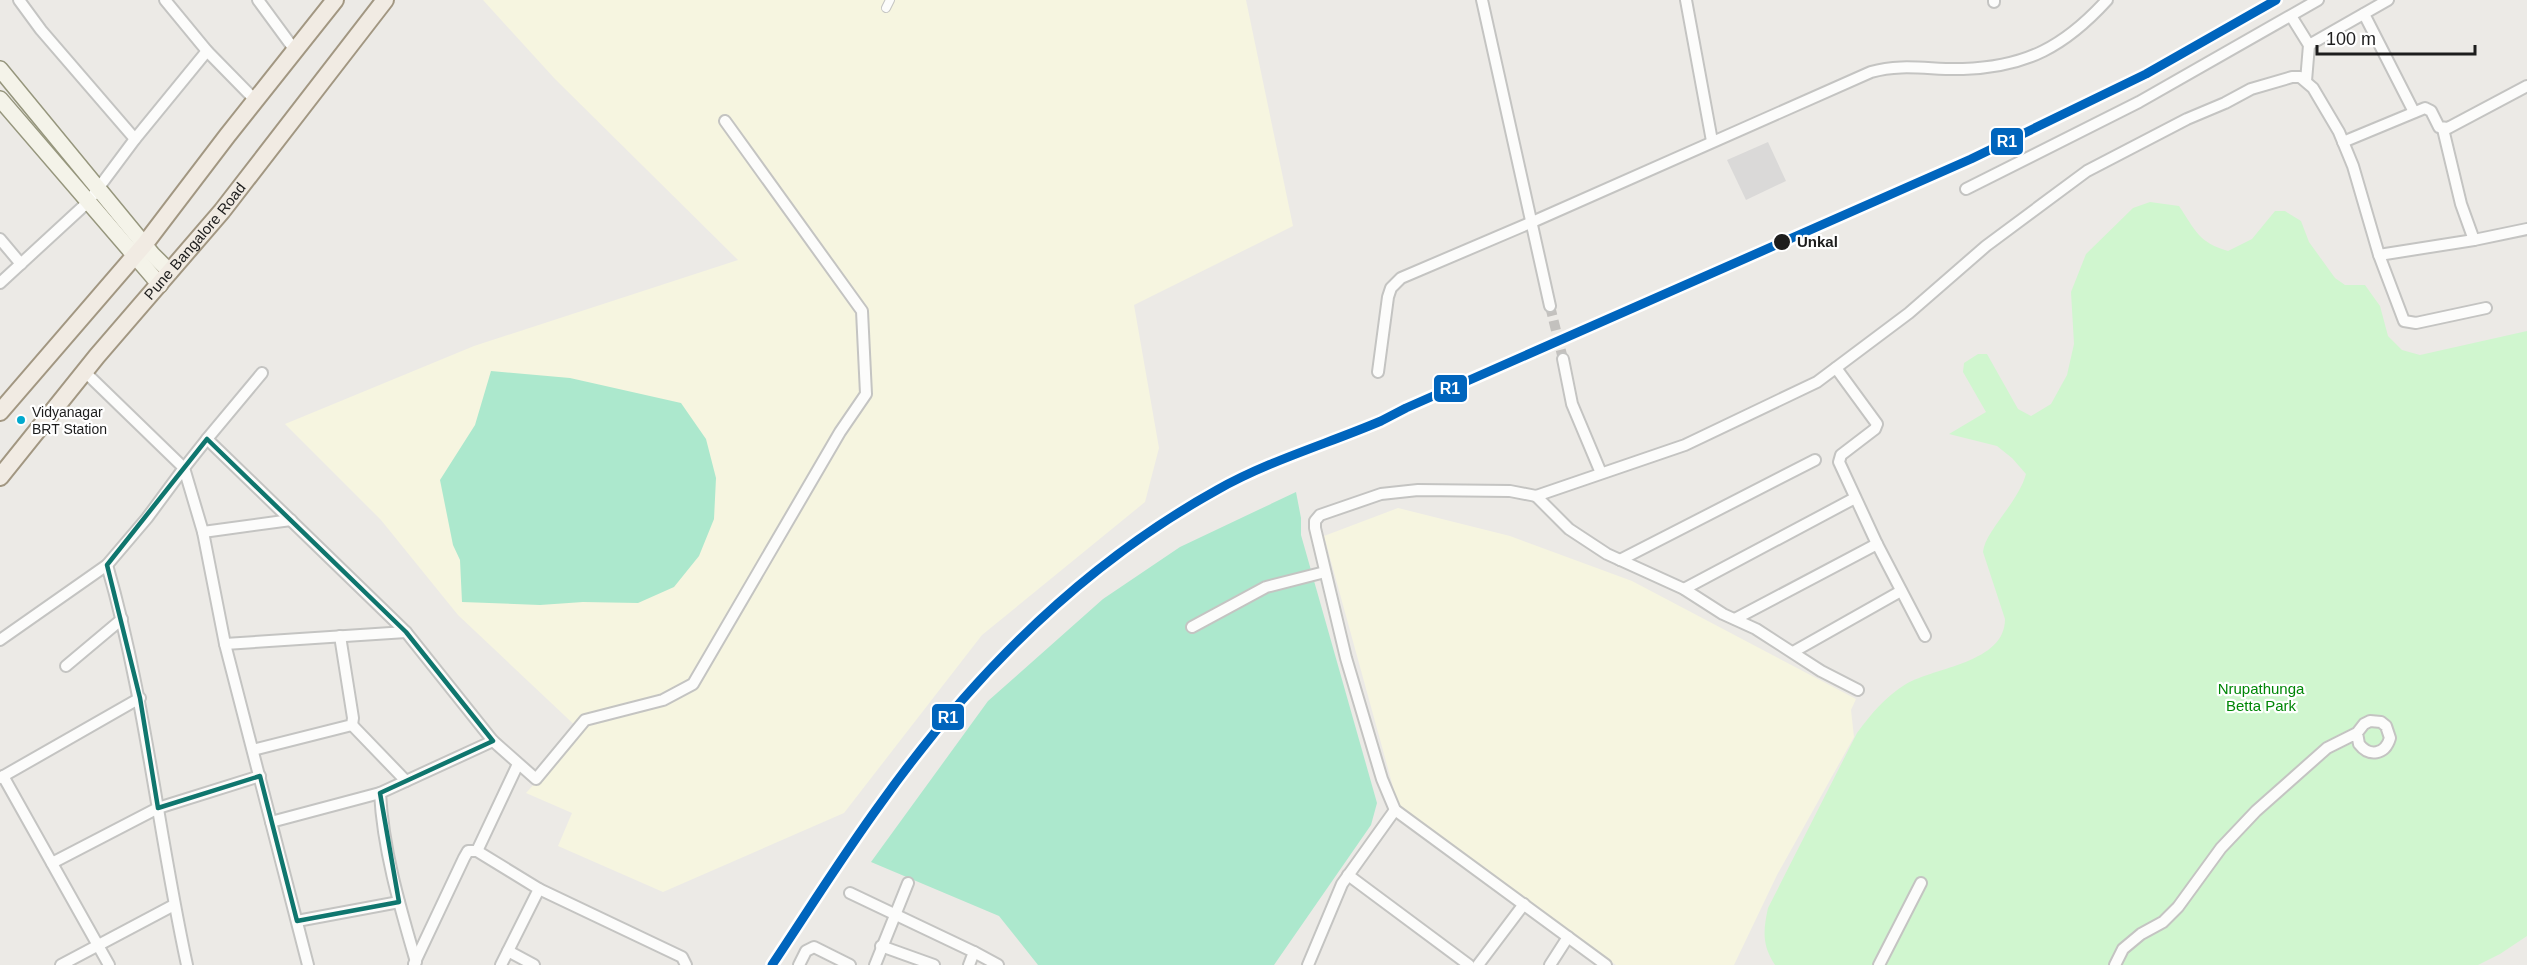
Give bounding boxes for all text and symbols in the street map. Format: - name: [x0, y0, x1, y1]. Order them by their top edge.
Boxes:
- scale bar: [2317, 18, 2474, 56]
- text: 100 m: [2326, 29, 2376, 49]
- line badge: R1: [1990, 127, 2024, 156]
- text: R1: [1997, 133, 2017, 150]
- street label: Pune Bangalore Road: [141, 179, 249, 303]
- marker: Unkal: [1772, 232, 1792, 252]
- place label: Unkal: [1797, 233, 1838, 250]
- line badge: R1: [1433, 374, 1468, 403]
- text: R1: [1440, 380, 1460, 397]
- place label: Vidyanagar BRT Station: [32, 404, 107, 437]
- marker: Vidyanagar BRT Station: [15, 414, 27, 426]
- park label: Nrupathunga Betta Park: [2218, 680, 2305, 714]
- line badge: R1: [931, 703, 965, 731]
- text: R1: [938, 709, 958, 726]

